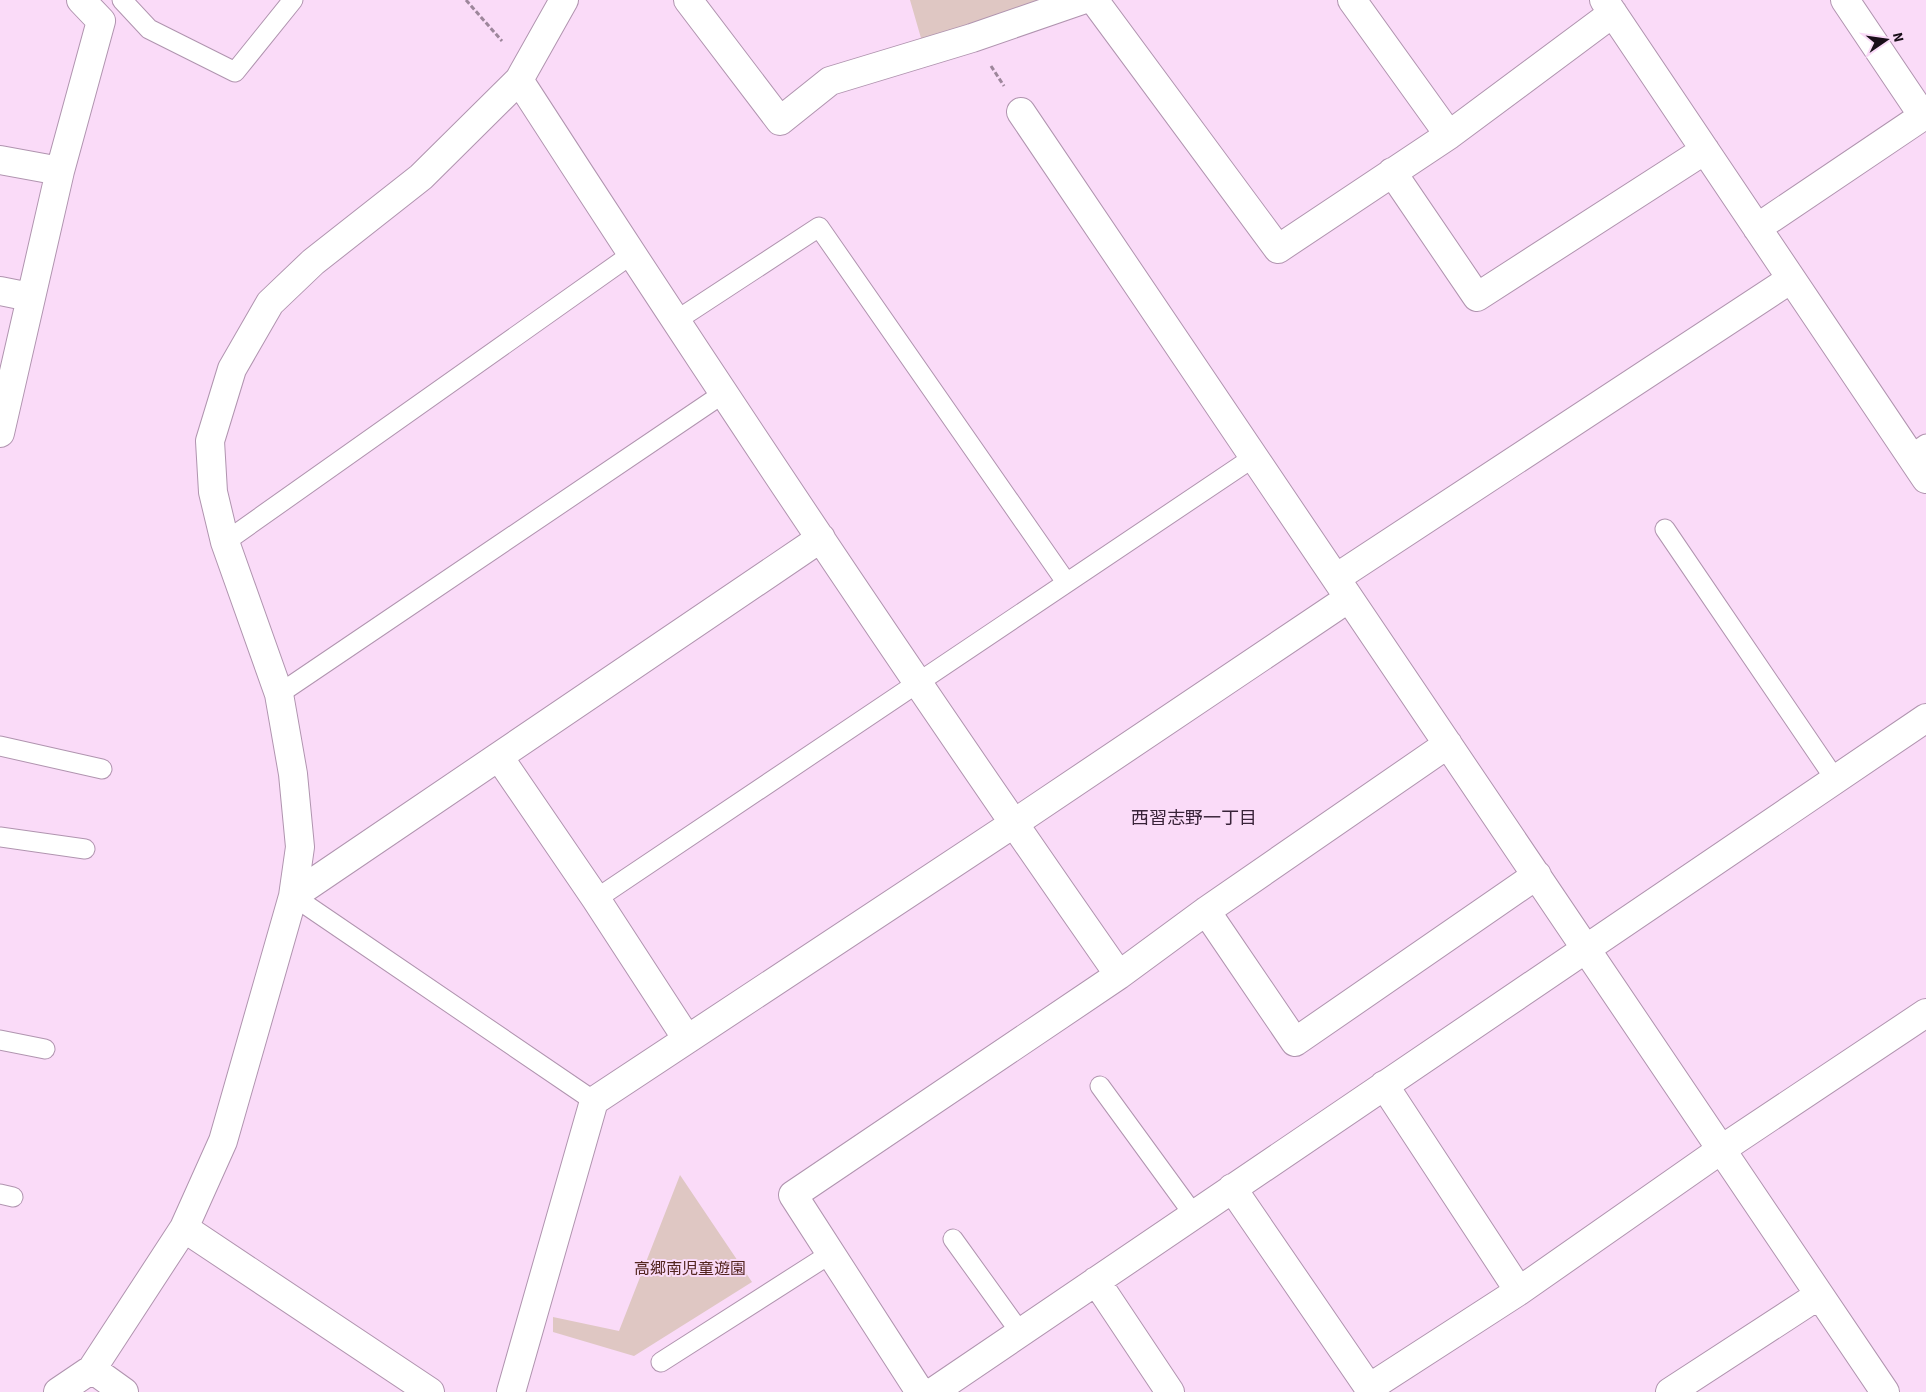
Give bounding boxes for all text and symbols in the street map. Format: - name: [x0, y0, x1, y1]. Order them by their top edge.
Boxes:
- north arrow: [1861, 15, 1911, 65]
- text: N: [1887, 31, 1908, 44]
- district label: 西習志野一丁目: [1131, 806, 1257, 831]
- park label: 高郷南児童遊園: [634, 1258, 746, 1280]

